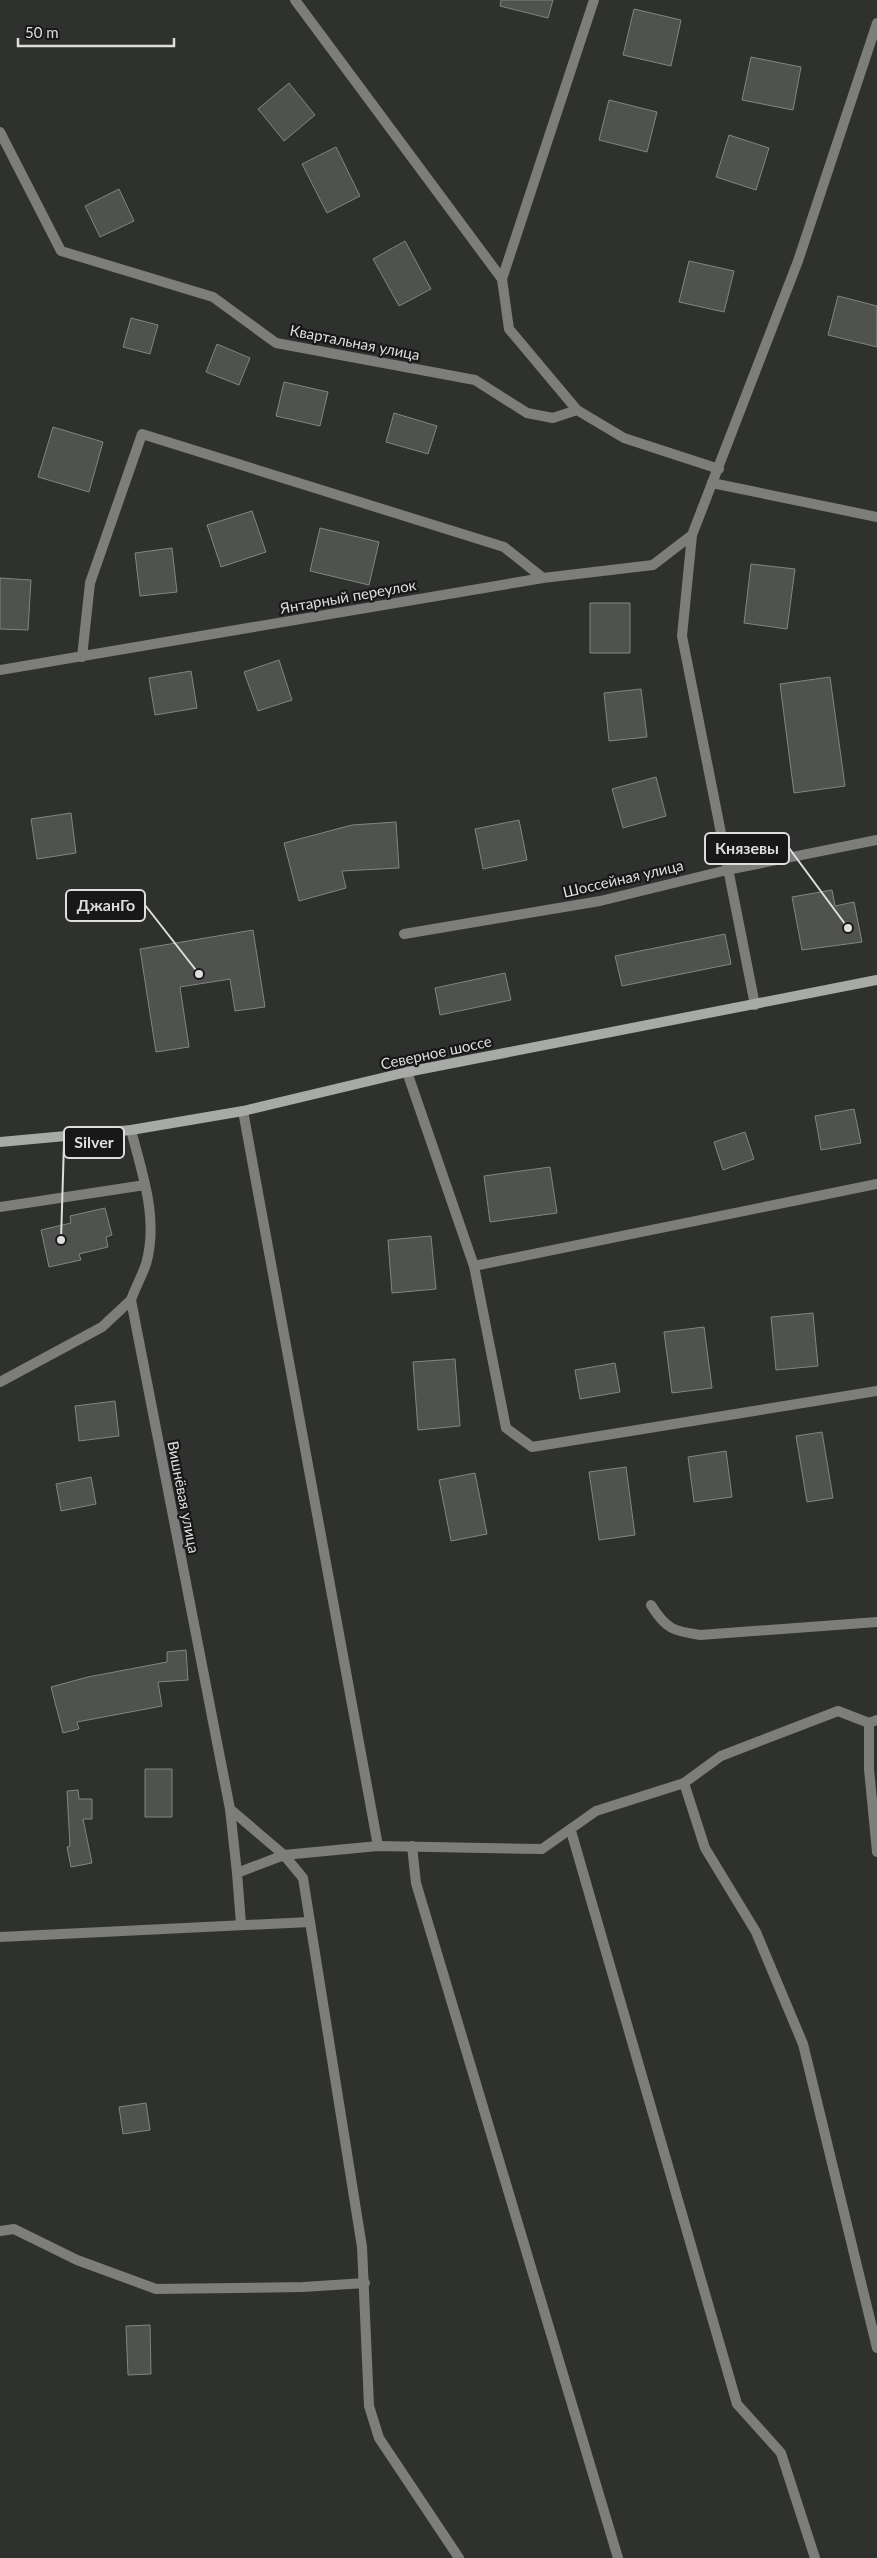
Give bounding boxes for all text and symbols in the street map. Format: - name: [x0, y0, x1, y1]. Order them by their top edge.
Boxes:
- scale bar: [18, 15, 174, 47]
- text: 50 m: [25, 23, 59, 41]
- street label: Квартальная улица: [288, 321, 422, 363]
- street label: Янтарный переулок: [278, 575, 418, 617]
- callout: Князевы: [705, 833, 789, 864]
- text: Князевы: [715, 838, 779, 857]
- street label: Шоссейная улица: [561, 855, 685, 901]
- callout: ДжанГо: [66, 890, 145, 921]
- text: ДжанГо: [77, 895, 135, 914]
- street label: Северное шоссе: [379, 1031, 493, 1073]
- callout: Silver: [64, 1127, 124, 1158]
- text: Silver: [74, 1132, 114, 1151]
- street label: Вишнёвая улица: [164, 1439, 204, 1555]

